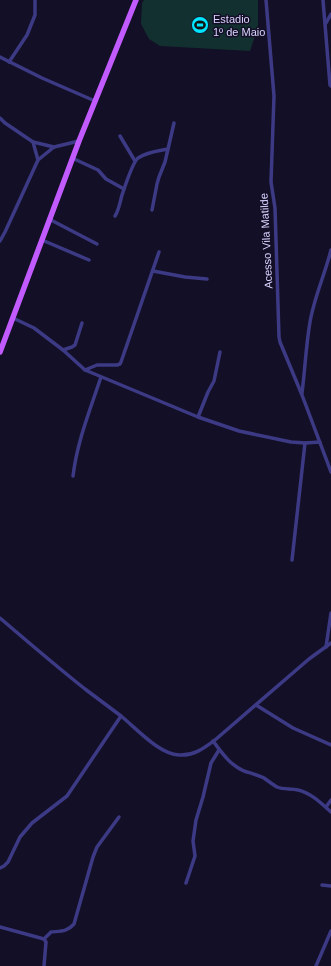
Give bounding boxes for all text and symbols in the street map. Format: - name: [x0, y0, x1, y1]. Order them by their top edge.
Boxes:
- place label: Estadio 1º de Maio: [213, 13, 265, 38]
- sports icon: Estadio 1º de Maio: [190, 15, 210, 35]
- street label: Acesso Vila Matilde: [258, 193, 274, 289]

